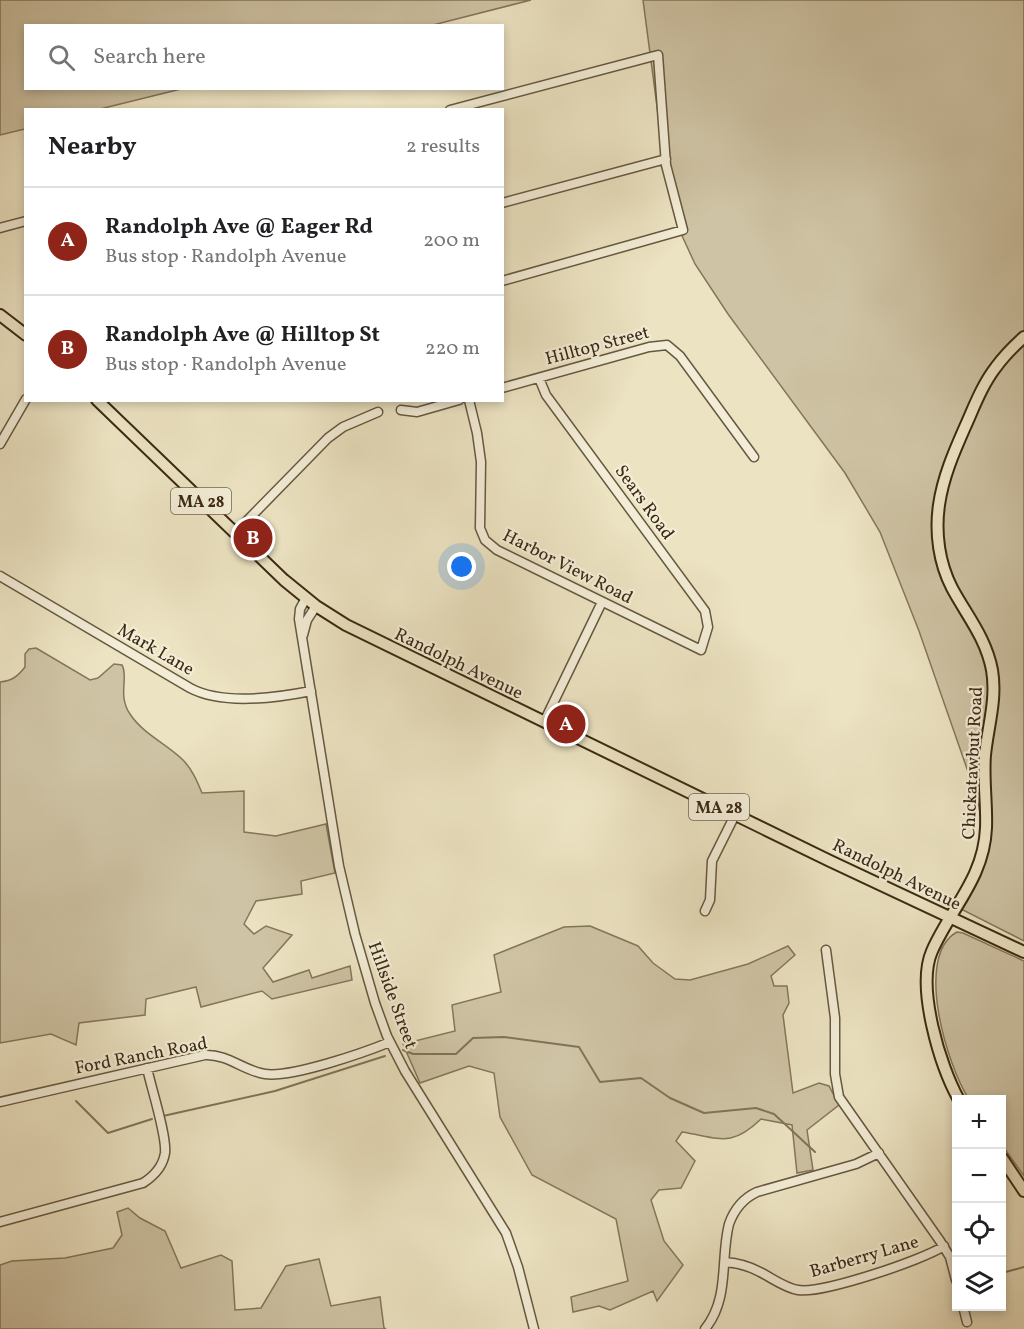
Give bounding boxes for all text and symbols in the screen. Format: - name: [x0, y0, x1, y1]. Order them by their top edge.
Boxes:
- search box: [24, 24, 504, 90]
- icon: search: [45, 41, 78, 74]
- text: Search here: [93, 42, 206, 73]
- text: Nearby: [48, 129, 137, 165]
- text: 2 results: [406, 133, 480, 161]
- text: Randolph Ave @ Eager Rd: [105, 212, 373, 243]
- text: A: [60, 227, 75, 255]
- text: 200 m: [423, 227, 480, 255]
- text: Bus stop · Randolph Avenue: [105, 243, 347, 271]
- text: Randolph Ave @ Hilltop St: [105, 320, 380, 351]
- street label: Hilltop Street: [543, 321, 652, 372]
- text: B: [61, 335, 74, 363]
- text: 220 m: [425, 335, 480, 363]
- text: Bus stop · Randolph Avenue: [105, 351, 347, 379]
- street label: Sears Road: [608, 460, 679, 545]
- road number: MA 28: [171, 488, 231, 514]
- pin: B: [234, 516, 272, 560]
- street label: Harbor View Road: [498, 524, 637, 611]
- your location: [447, 552, 476, 581]
- street label: Mark Lane: [112, 618, 198, 682]
- street label: Randolph Avenue: [390, 622, 527, 706]
- street label: Chickatawbut Road: [957, 686, 990, 840]
- pin: A: [546, 702, 586, 746]
- road number: MA 28: [689, 794, 749, 820]
- street label: Randolph Avenue: [828, 833, 965, 917]
- street label: Hillside Street: [361, 938, 423, 1053]
- street label: Ford Ranch Road: [73, 1031, 210, 1082]
- map controls: [952, 1095, 1006, 1311]
- button: +: [952, 1095, 1006, 1149]
- button: −: [952, 1149, 1006, 1203]
- button: locate: [952, 1203, 1006, 1257]
- street label: Barberry Lane: [807, 1230, 922, 1285]
- button: layers: [952, 1257, 1006, 1311]

